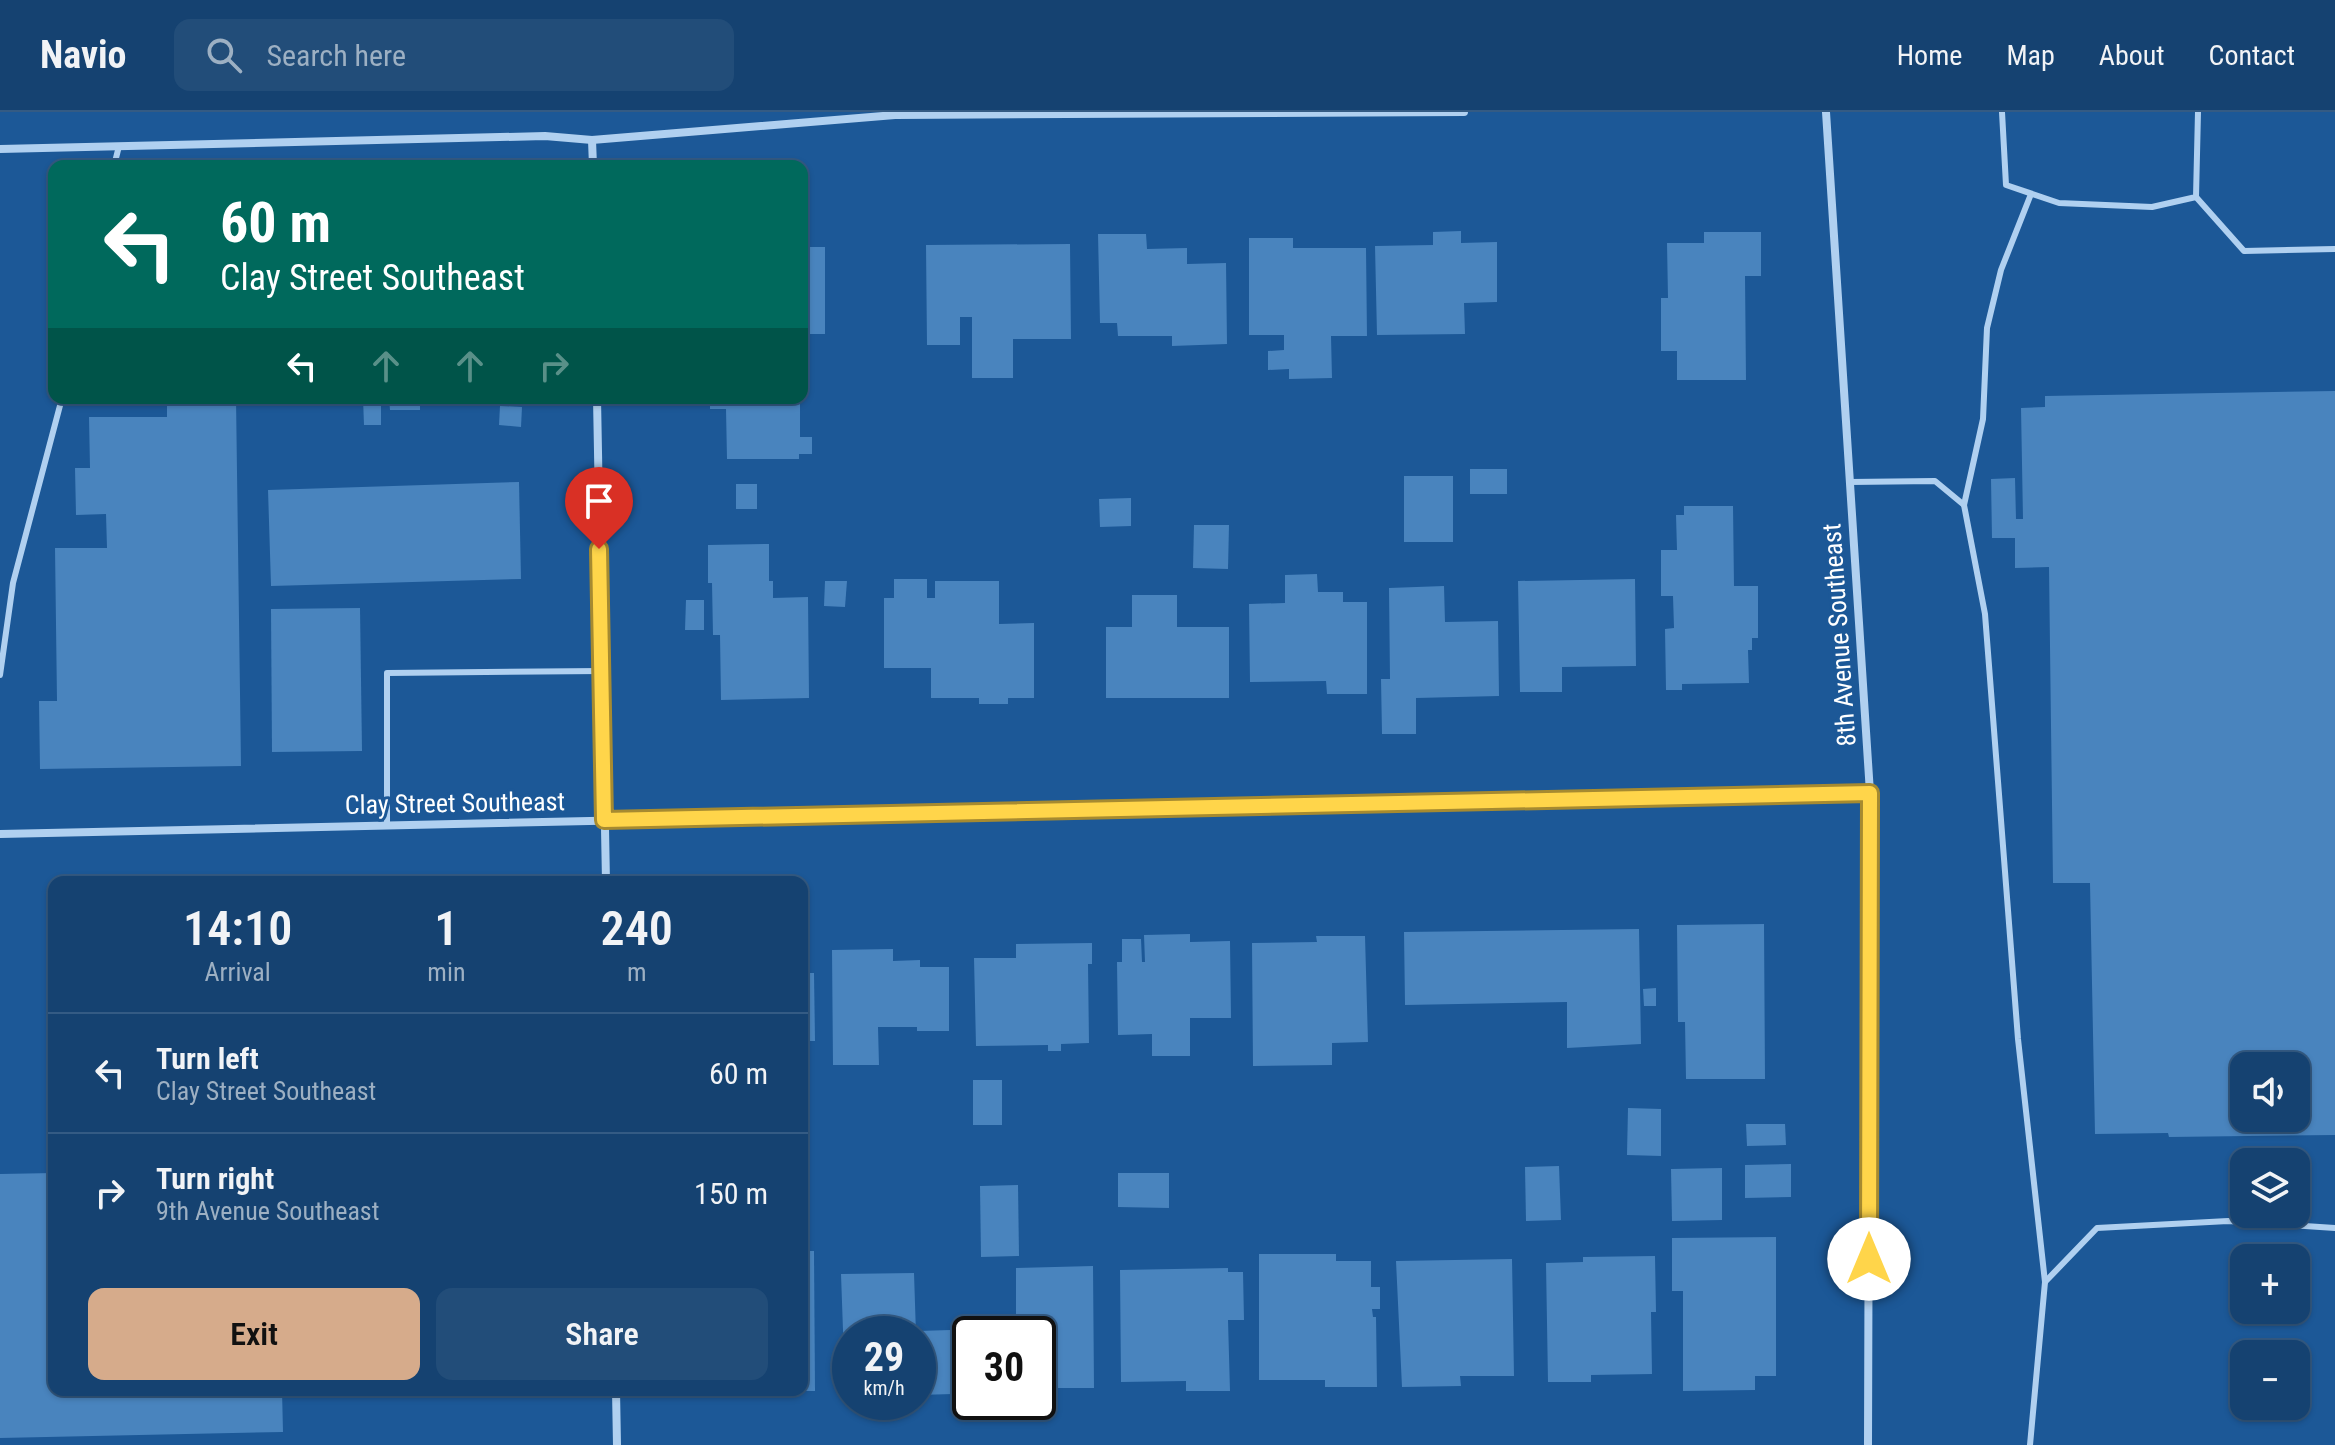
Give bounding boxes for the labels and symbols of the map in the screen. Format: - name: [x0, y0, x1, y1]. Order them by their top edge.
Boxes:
- pin: [565, 467, 633, 549]
- street label: 8th Avenue Southeast: [1816, 523, 1862, 747]
- street label: Clay Street Southeast: [345, 786, 565, 820]
- position arrow: [1827, 1217, 1911, 1301]
- speed limit sign: 30: [952, 1316, 1056, 1420]

